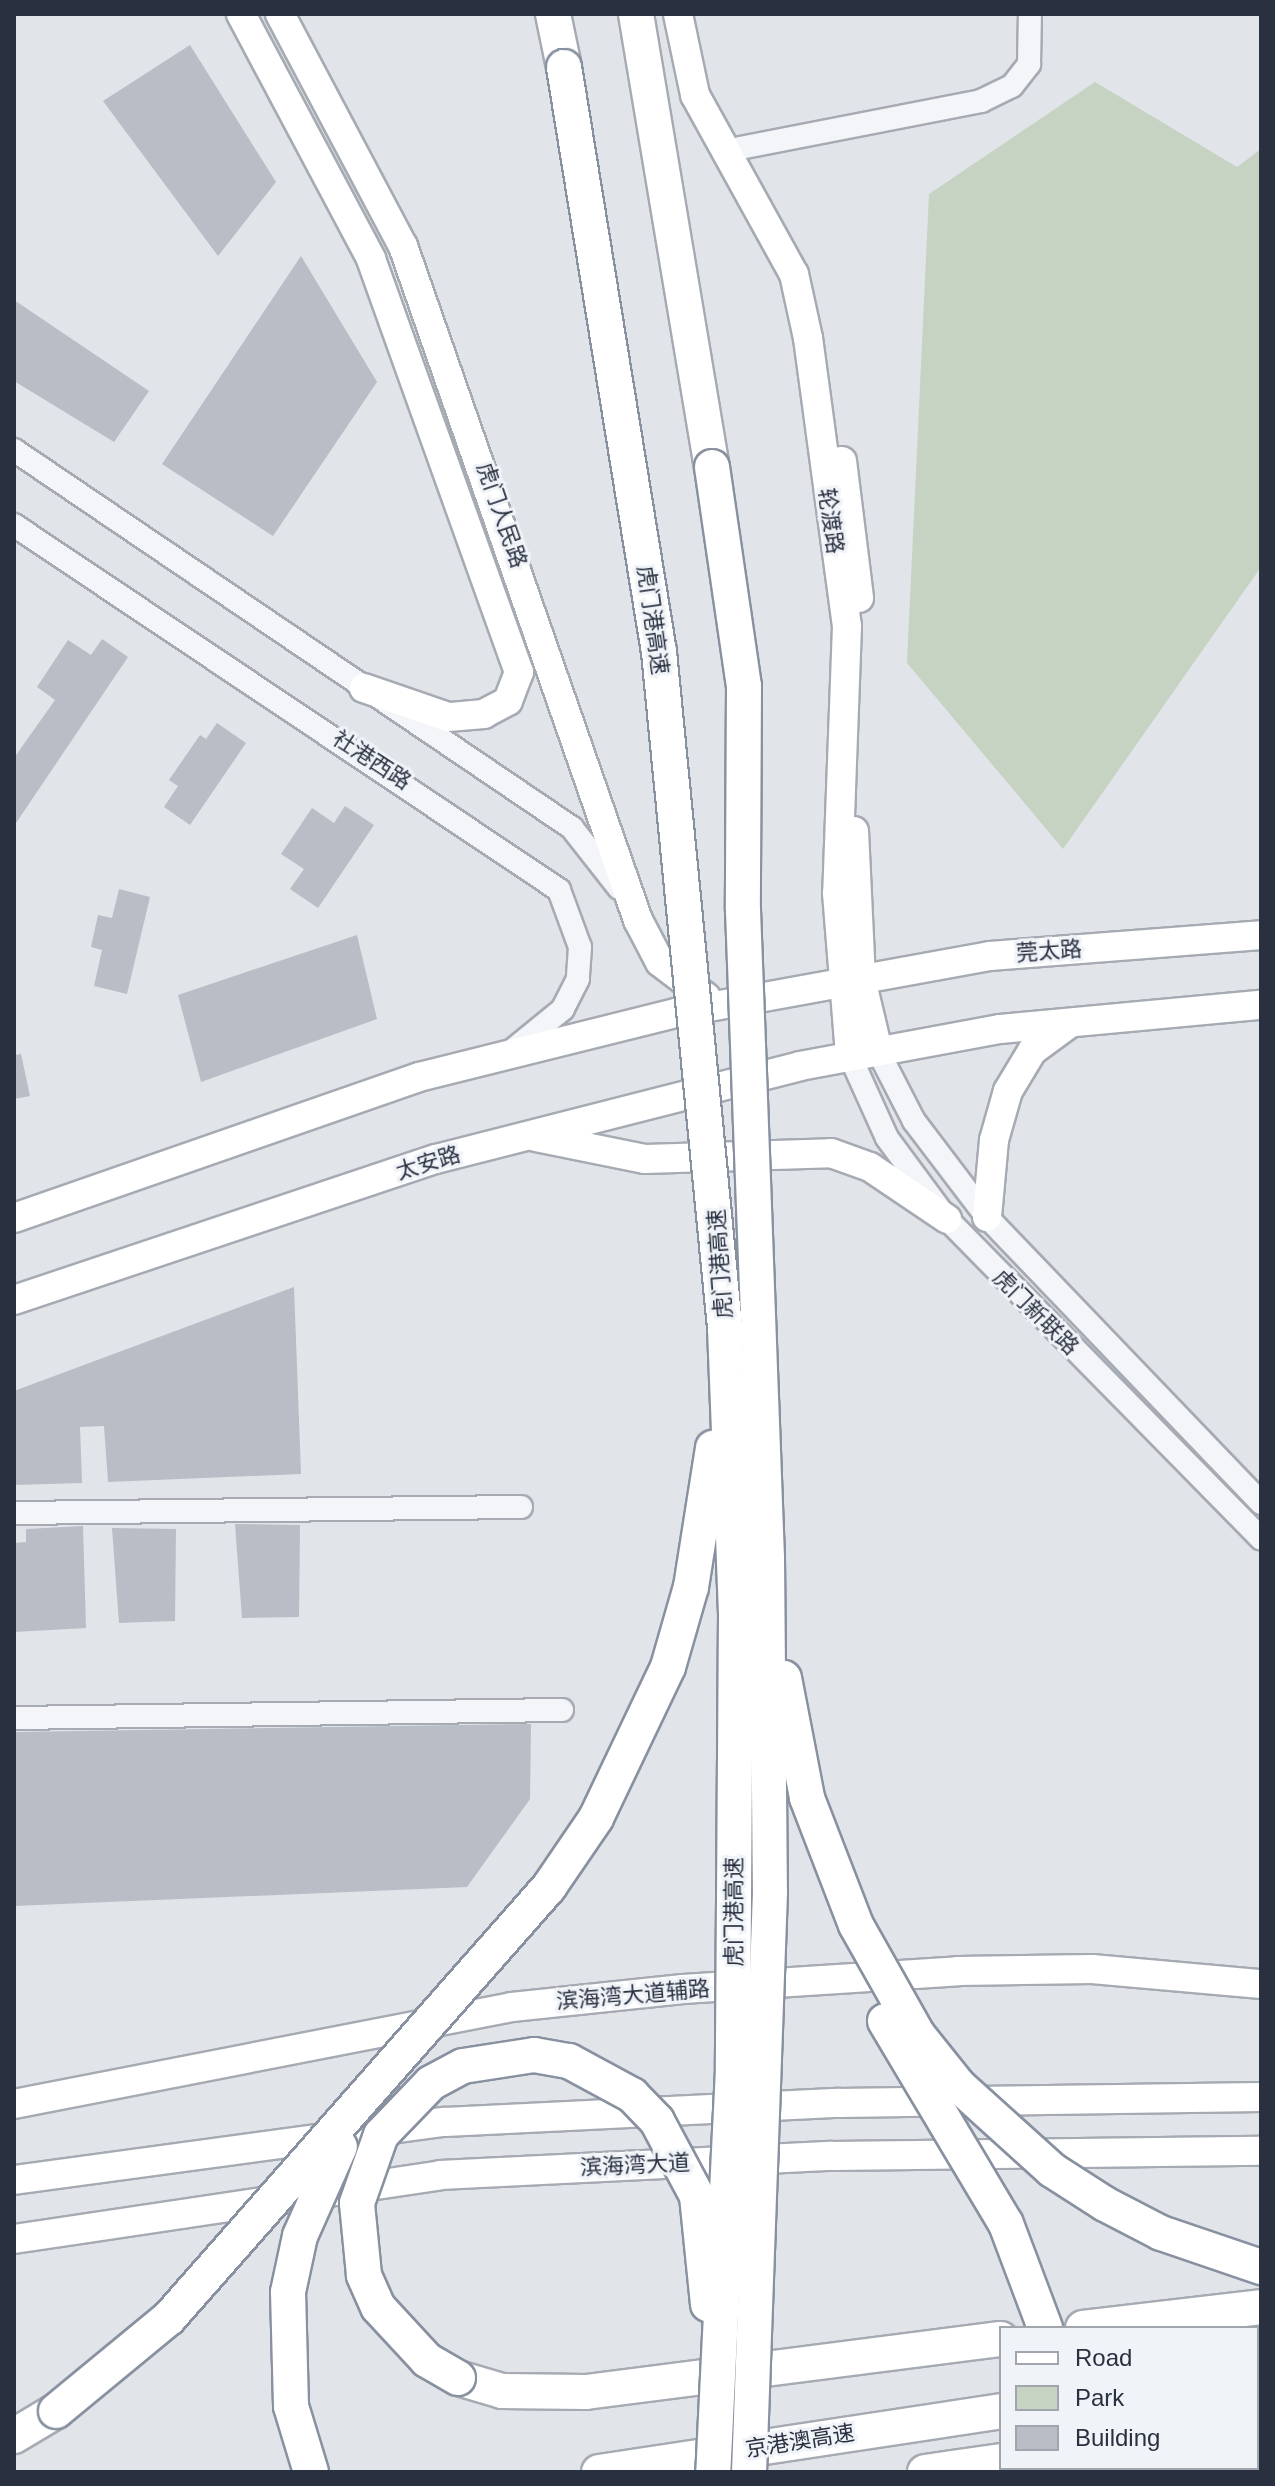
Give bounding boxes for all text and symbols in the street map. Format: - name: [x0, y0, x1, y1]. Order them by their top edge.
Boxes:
- street label: 虎门人民路: [472, 459, 532, 571]
- street label: 轮渡路: [813, 486, 849, 556]
- street label: 虎门港高速: [632, 564, 674, 676]
- street label: 社港西路: [328, 725, 416, 795]
- street label: 莞太路: [1015, 936, 1083, 966]
- street label: 太安路: [393, 1141, 463, 1185]
- street label: 虎门港高速: [703, 1208, 737, 1320]
- street label: 虎门新联路: [988, 1264, 1084, 1360]
- street label: 虎门港高速: [721, 1857, 747, 1967]
- street label: 滨海湾大道辅路: [555, 1975, 711, 2015]
- street label: 滨海湾大道: [579, 2149, 691, 2181]
- legend: [999, 2326, 1259, 2470]
- text: Road: [1075, 2344, 1132, 2371]
- text: Park: [1075, 2384, 1124, 2411]
- street label: 京港澳高速: [744, 2419, 856, 2463]
- text: Building: [1075, 2424, 1160, 2451]

